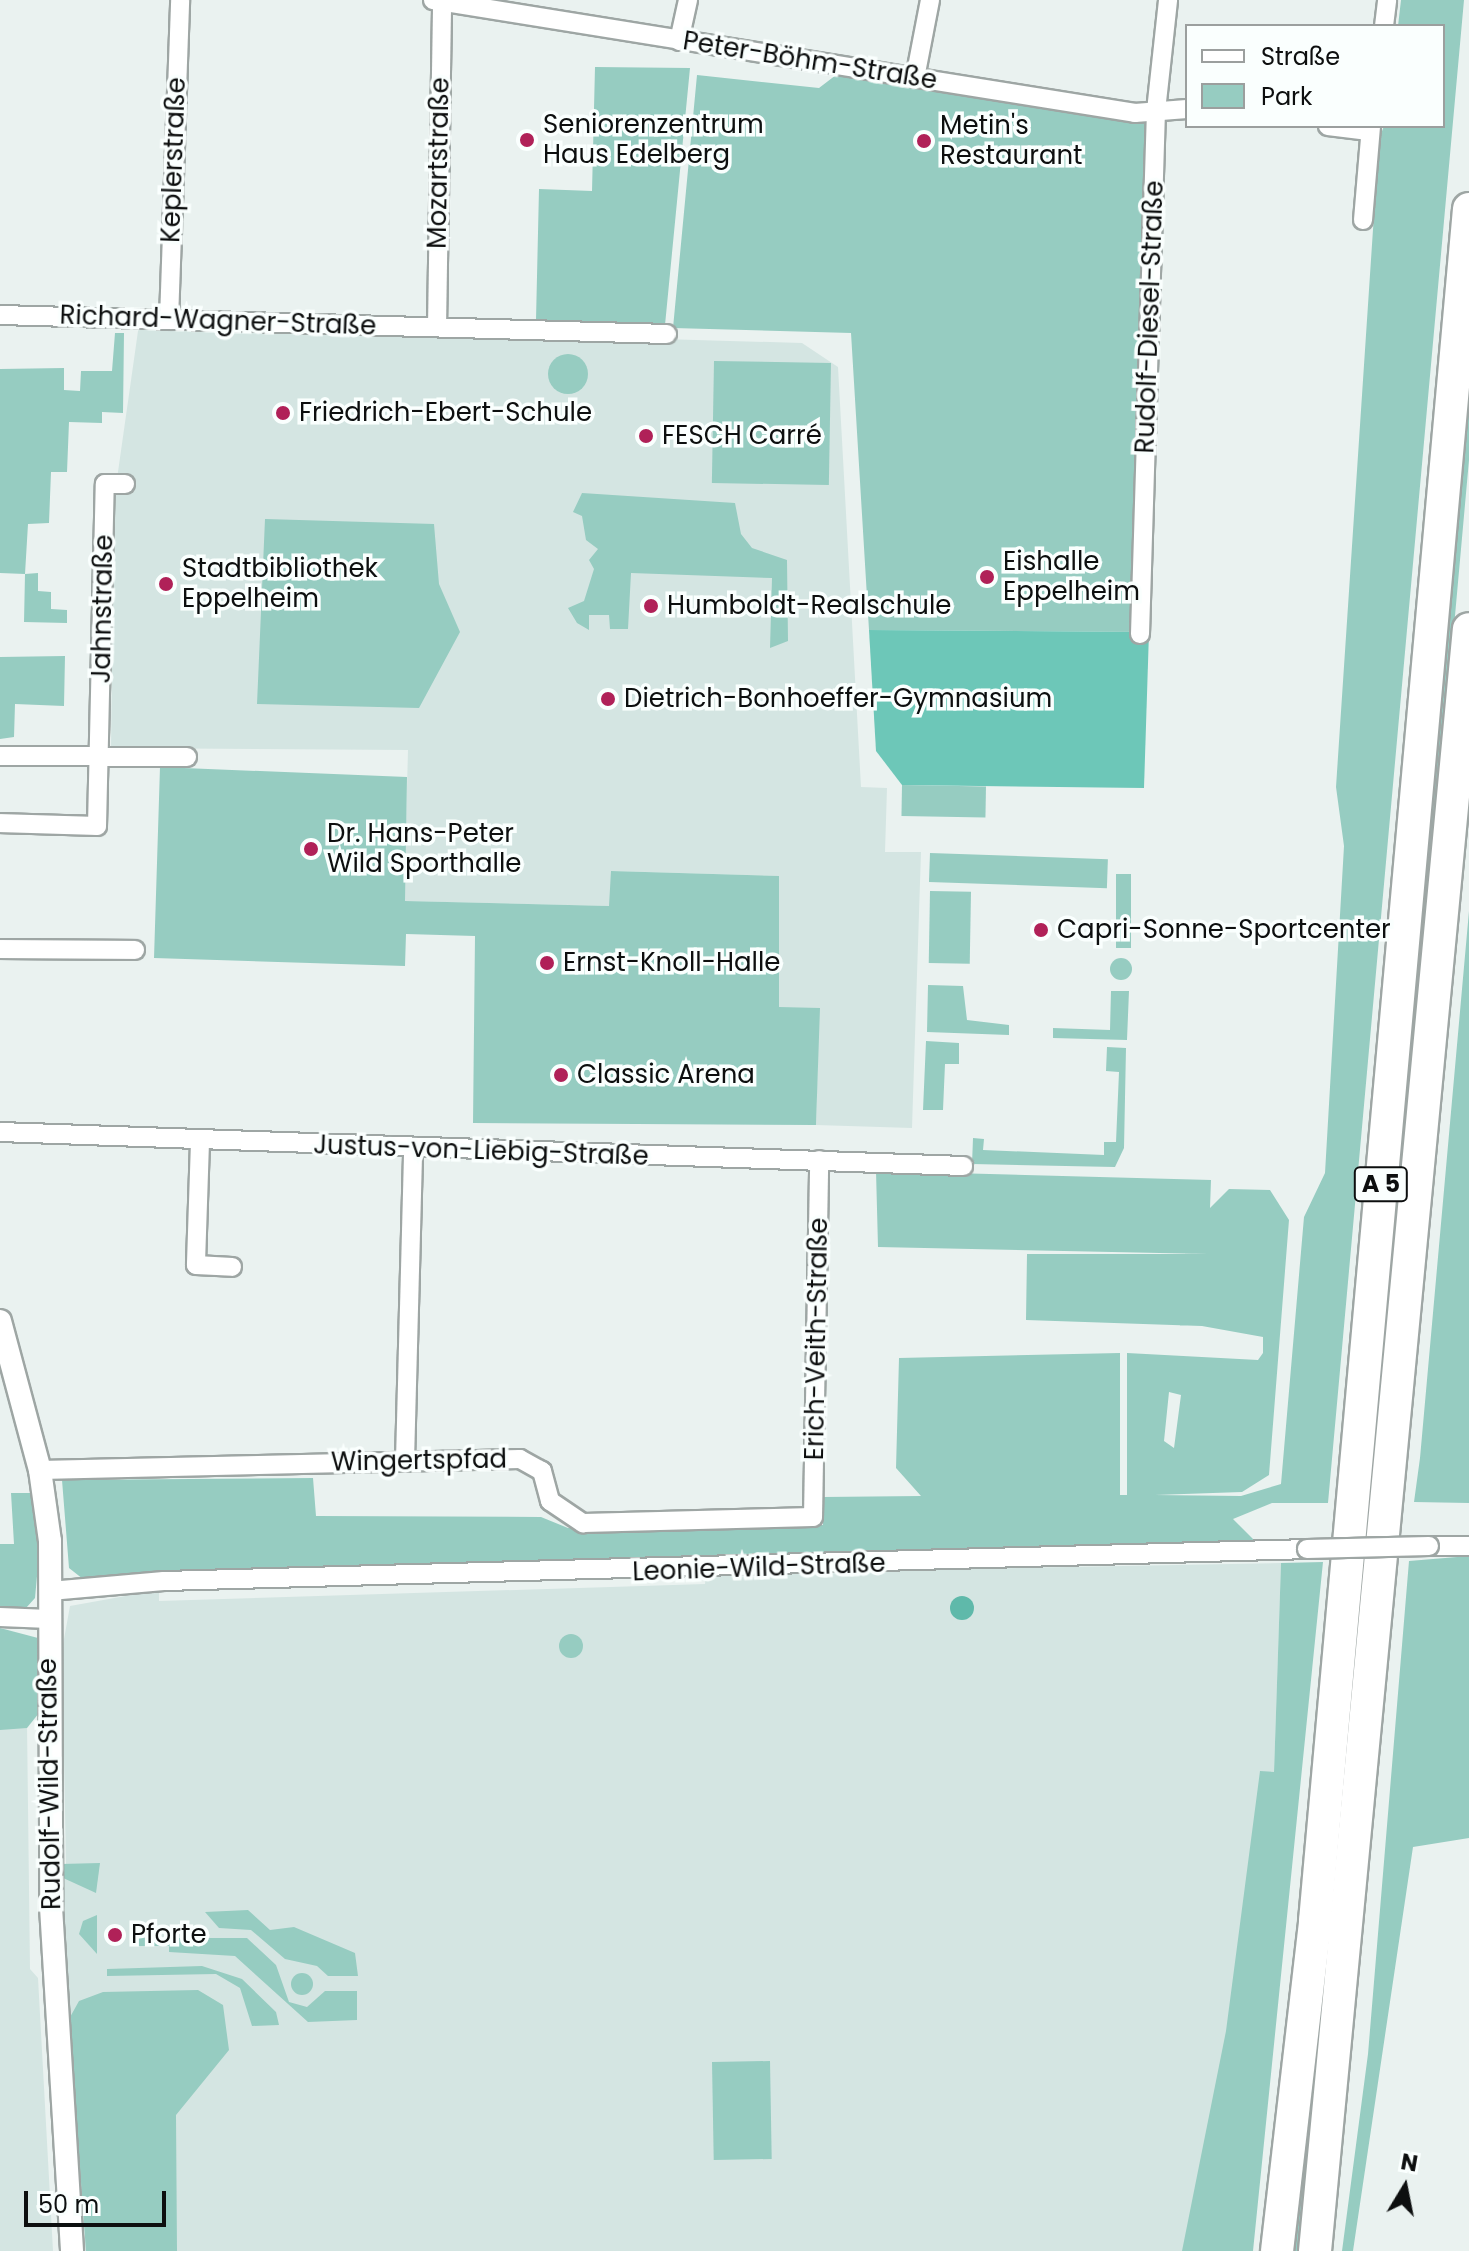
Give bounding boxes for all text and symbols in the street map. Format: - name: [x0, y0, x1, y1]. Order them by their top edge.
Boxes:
- legend: [1185, 24, 1445, 128]
- street label: Peter-Böhm-Straße: [681, 25, 939, 97]
- text: Straße: [1261, 40, 1340, 73]
- street label: Keplerstraße: [156, 77, 192, 243]
- street label: Mozartstraße: [422, 77, 456, 249]
- text: Park: [1261, 80, 1312, 113]
- place label: Seniorenzentrum Haus Edelberg: [543, 109, 764, 170]
- place label: Metin's Restaurant: [940, 110, 1083, 172]
- marker: Seniorenzentrum Haus Edelberg: [518, 131, 536, 149]
- marker: Metin's Restaurant: [915, 132, 933, 150]
- street label: Rudolf-Diesel-Straße: [1130, 180, 1170, 454]
- street label: Richard-Wagner-Straße: [59, 300, 377, 342]
- place label: Friedrich-Ebert-Schule: [299, 397, 592, 429]
- marker: Friedrich-Ebert-Schule: [274, 404, 292, 422]
- place label: FESCH Carré: [662, 420, 822, 452]
- marker: FESCH Carré: [637, 427, 655, 445]
- street label: Jahnstraße: [86, 534, 120, 684]
- place label: Eishalle Eppelheim: [1003, 546, 1140, 608]
- place label: Stadtbibliothek Eppelheim: [182, 553, 378, 614]
- marker: Eishalle Eppelheim: [978, 568, 996, 586]
- marker: Stadtbibliothek Eppelheim: [157, 575, 175, 593]
- place label: Humboldt-Realschule: [667, 590, 951, 622]
- marker: Humboldt-Realschule: [642, 597, 660, 615]
- place label: Dietrich-Bonhoeffer-Gymnasium: [624, 683, 1052, 715]
- marker: Dietrich-Bonhoeffer-Gymnasium: [599, 690, 617, 708]
- place label: Dr. Hans-Peter Wild Sporthalle: [327, 818, 521, 880]
- marker: Dr. Hans-Peter Wild Sporthalle: [302, 840, 320, 858]
- place label: Capri-Sonne-Sportcenter: [1057, 914, 1391, 946]
- marker: Capri-Sonne-Sportcenter: [1032, 921, 1050, 939]
- place label: Ernst-Knoll-Halle: [563, 947, 780, 979]
- marker: Ernst-Knoll-Halle: [538, 954, 556, 972]
- place label: Classic Arena: [577, 1059, 755, 1091]
- marker: Classic Arena: [552, 1066, 570, 1084]
- street label: Justus-von-Liebig-Straße: [313, 1130, 649, 1172]
- road number: A 5: [1353, 1164, 1409, 1204]
- street label: Erich-Veith-Straße: [799, 1217, 835, 1461]
- street label: Wingertspfad: [331, 1444, 507, 1478]
- street label: Leonie-Wild-Straße: [632, 1548, 886, 1588]
- street label: Rudolf-Wild-Straße: [32, 1658, 68, 1910]
- place label: Pforte: [131, 1919, 207, 1951]
- marker: Pforte: [106, 1926, 124, 1944]
- text: N: [1398, 2146, 1420, 2180]
- north arrow: [1365, 2147, 1445, 2227]
- scale bar: [28, 2175, 170, 2225]
- text: 50 m: [38, 2188, 99, 2221]

